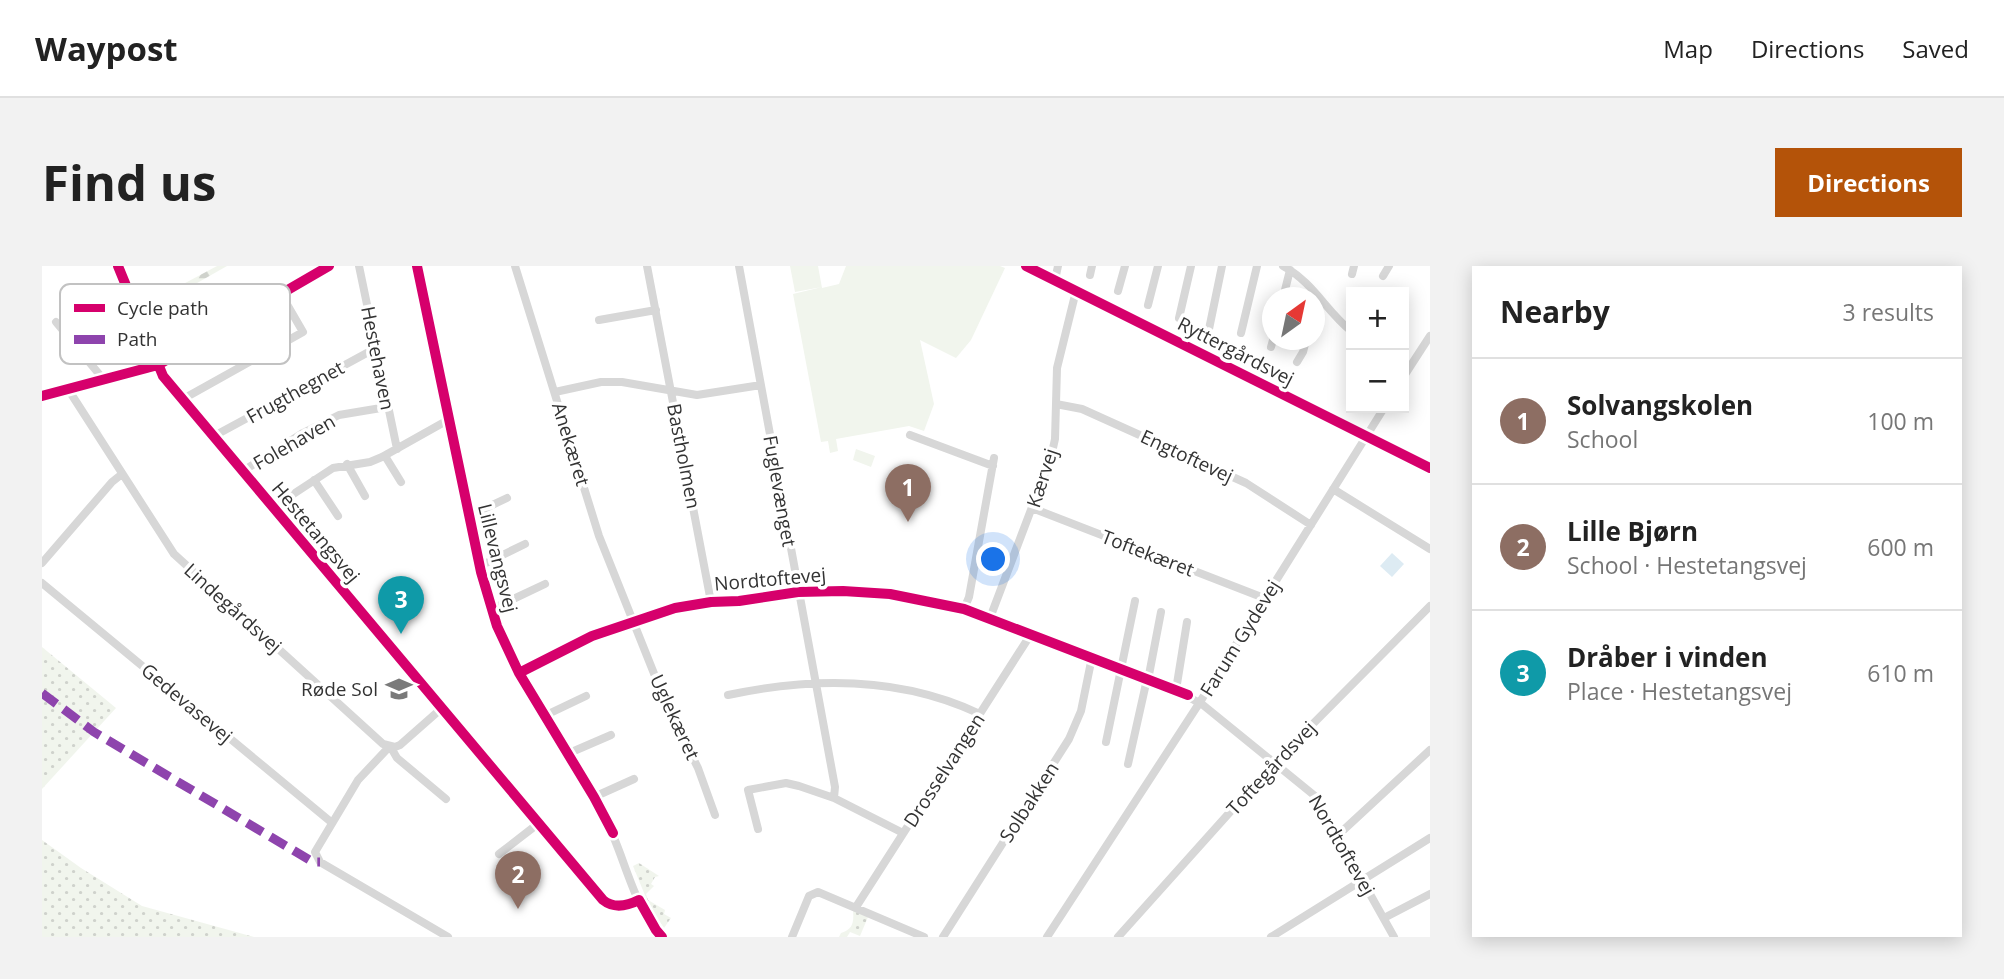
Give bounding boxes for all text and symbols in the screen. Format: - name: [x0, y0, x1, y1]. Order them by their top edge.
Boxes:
- text: Waypost: [35, 26, 178, 71]
- text: Map: [1663, 32, 1713, 65]
- text: Directions: [1751, 32, 1864, 65]
- text: Saved: [1902, 32, 1969, 65]
- button: Directions: [1775, 148, 1962, 217]
- text: Find us: [42, 149, 216, 215]
- legend: [60, 284, 290, 364]
- north arrow: [1262, 287, 1325, 350]
- map controls: [1346, 287, 1409, 413]
- button: +: [1346, 287, 1409, 350]
- text: Nearby: [1500, 291, 1610, 332]
- text: Cycle path: [117, 295, 209, 321]
- text: 3 results: [1843, 296, 1934, 328]
- street label: Hestehaven: [355, 304, 401, 412]
- street label: Ryttergårdsvej: [1173, 310, 1299, 392]
- text: Path: [117, 326, 157, 352]
- button: −: [1346, 350, 1409, 413]
- street label: Frugthegnet: [241, 354, 349, 430]
- text: Solvangskolen: [1567, 387, 1753, 423]
- street label: Anekæret: [546, 399, 596, 489]
- street label: Bastholmen: [661, 401, 707, 511]
- text: 1: [1516, 405, 1530, 437]
- text: 100 m: [1867, 405, 1934, 437]
- street label: Folehaven: [248, 408, 340, 476]
- street label: Engtoftevej: [1136, 423, 1238, 489]
- text: School: [1567, 423, 1638, 455]
- street label: Fuglevænget: [757, 433, 803, 549]
- street label: Kærvej: [1020, 445, 1064, 511]
- pin: 1: [885, 464, 931, 522]
- street label: Hestetangsvej: [266, 476, 366, 588]
- street label: Lillevangsvej: [472, 501, 524, 615]
- text: Lille Bjørn: [1567, 513, 1698, 549]
- street label: Toftekæret: [1098, 523, 1198, 583]
- text: 2: [1516, 531, 1530, 563]
- text: 600 m: [1867, 531, 1934, 563]
- your location: [976, 542, 1010, 576]
- text: School · Hestetangsvej: [1567, 549, 1807, 581]
- street label: Lindegårdsvej: [179, 557, 287, 659]
- street label: Nordtoftevej: [713, 561, 827, 597]
- street label: Farum Gydevej: [1194, 575, 1286, 701]
- pin: 3: [378, 576, 424, 634]
- text: Dråber i vinden: [1567, 639, 1768, 675]
- street label: Gedevasevej: [136, 657, 238, 749]
- text: 3: [1516, 657, 1530, 689]
- text: 610 m: [1867, 657, 1934, 689]
- street label: Uglekæret: [644, 670, 706, 764]
- school or university icon: Røde Sol: [384, 674, 414, 704]
- text: Place · Hestetangsvej: [1567, 675, 1792, 707]
- place label: Røde Sol: [301, 676, 378, 702]
- street label: Drosselvangen: [897, 708, 991, 832]
- street label: Toftegårdsvej: [1221, 715, 1321, 821]
- street label: Solbakken: [993, 757, 1065, 847]
- street label: Nordtoftevej: [1303, 790, 1381, 900]
- pin: 2: [495, 851, 541, 909]

